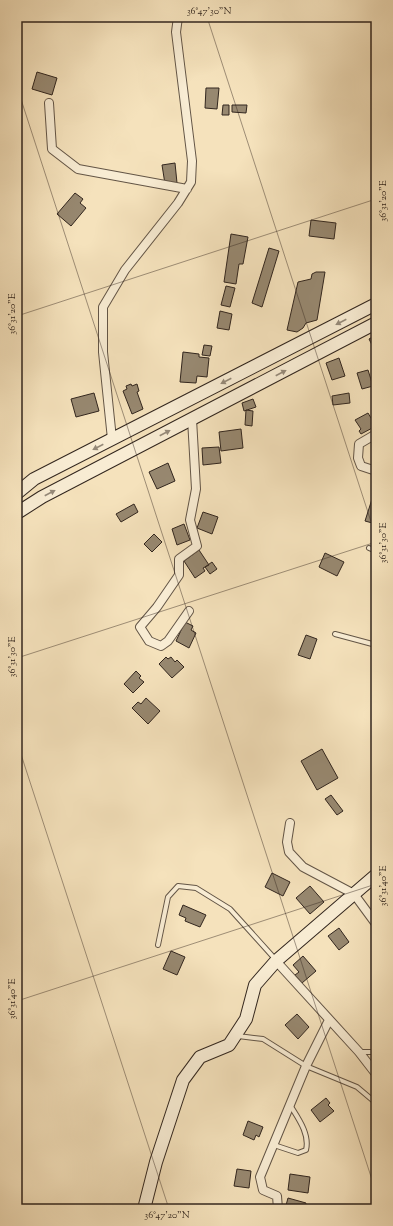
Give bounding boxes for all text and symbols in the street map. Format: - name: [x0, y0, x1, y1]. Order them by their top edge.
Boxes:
- text: 36°47'30"N: [187, 4, 231, 19]
- text: 36°31'20"E: [376, 180, 391, 222]
- text: 36°31'20"E: [5, 293, 20, 335]
- one-way arrow: [336, 318, 347, 325]
- one-way arrow: [275, 369, 286, 376]
- one-way arrow: [220, 378, 231, 384]
- one-way arrow: [160, 430, 171, 436]
- one-way arrow: [92, 443, 103, 450]
- one-way arrow: [44, 490, 56, 496]
- text: 36°31'30"E: [376, 523, 391, 563]
- text: 36°31'30"E: [5, 637, 20, 677]
- text: 36°31'40"E: [376, 866, 391, 906]
- text: 36°31'40"E: [5, 979, 20, 1019]
- text: 36°47'20"N: [144, 1208, 190, 1223]

